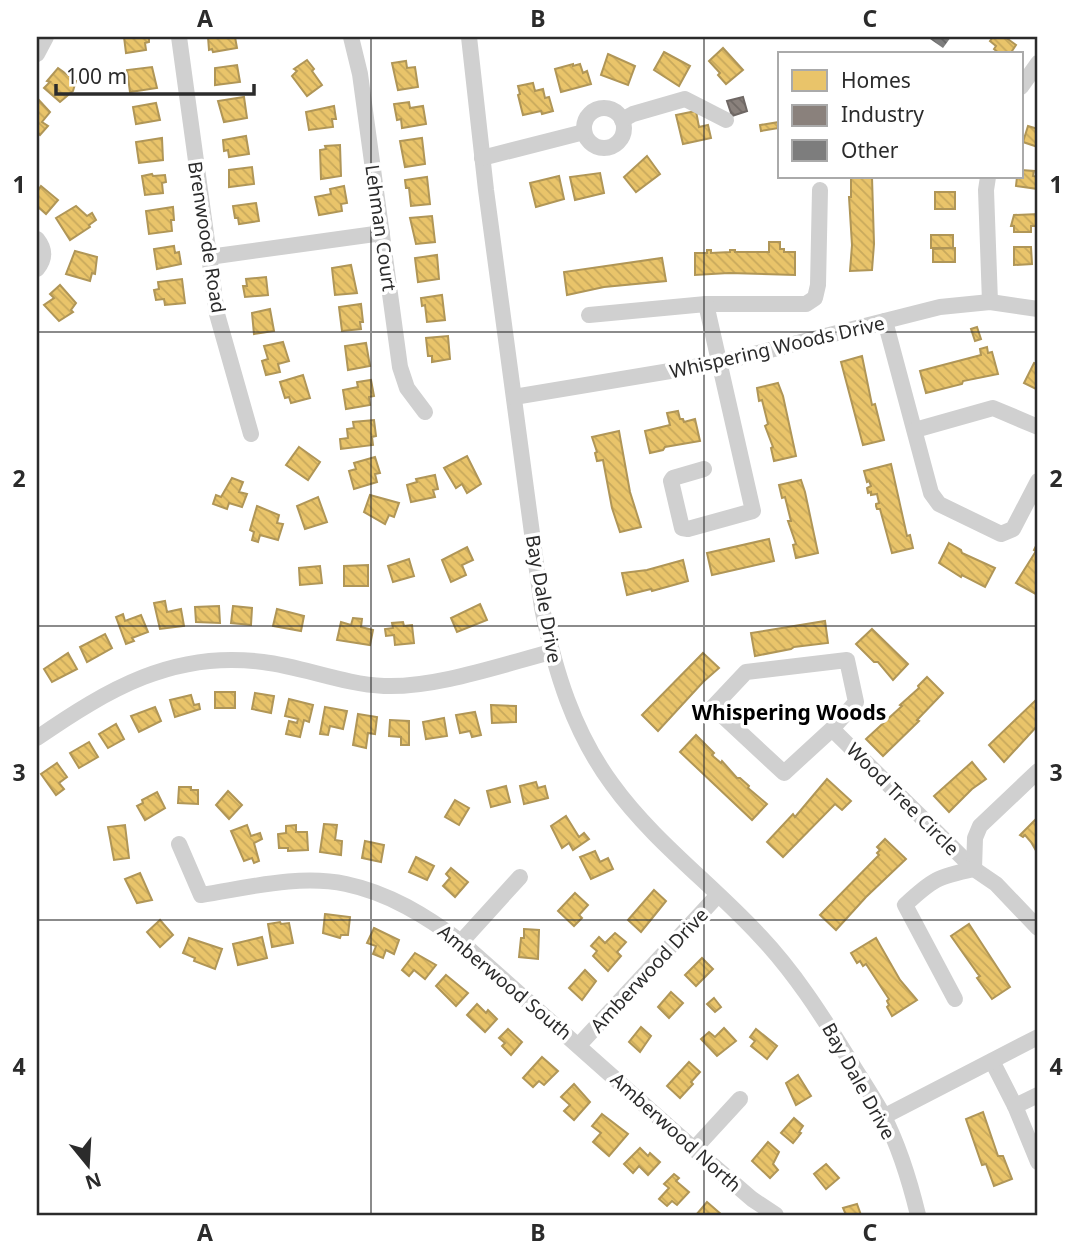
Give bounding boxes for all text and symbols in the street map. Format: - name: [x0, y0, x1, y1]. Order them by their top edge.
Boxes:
- text: A: [197, 2, 213, 34]
- text: B: [530, 2, 546, 34]
- text: C: [863, 2, 878, 34]
- scale bar: [56, 52, 254, 96]
- legend: [778, 52, 1023, 178]
- text: 100 m: [66, 62, 127, 90]
- text: Homes: [841, 66, 911, 94]
- text: Industry: [841, 100, 924, 128]
- text: Other: [841, 136, 899, 164]
- street label: Brenwoode Road: [182, 159, 232, 315]
- street label: Lehman Court: [359, 163, 403, 293]
- text: 1: [12, 168, 26, 200]
- text: 1: [1049, 168, 1063, 200]
- street label: Whispering Woods Drive: [667, 310, 887, 384]
- text: 2: [12, 462, 26, 494]
- text: 2: [1049, 462, 1063, 494]
- street label: Bay Dale Drive: [520, 533, 568, 665]
- district label: Whispering Woods: [692, 698, 886, 726]
- street label: Wood Tree Circle: [841, 737, 965, 861]
- text: 3: [12, 756, 26, 788]
- text: 3: [1049, 756, 1063, 788]
- street label: Amberwood Drive: [584, 902, 714, 1038]
- street label: Amberwood South: [433, 918, 577, 1046]
- street label: Bay Dale Drive: [816, 1018, 902, 1144]
- text: 4: [12, 1050, 26, 1082]
- text: 4: [1049, 1050, 1063, 1082]
- street label: Amberwood North: [605, 1066, 747, 1198]
- north arrow: [52, 1130, 122, 1200]
- text: N: [82, 1166, 105, 1196]
- text: A: [197, 1216, 213, 1248]
- text: B: [530, 1216, 546, 1248]
- text: C: [863, 1216, 878, 1248]

